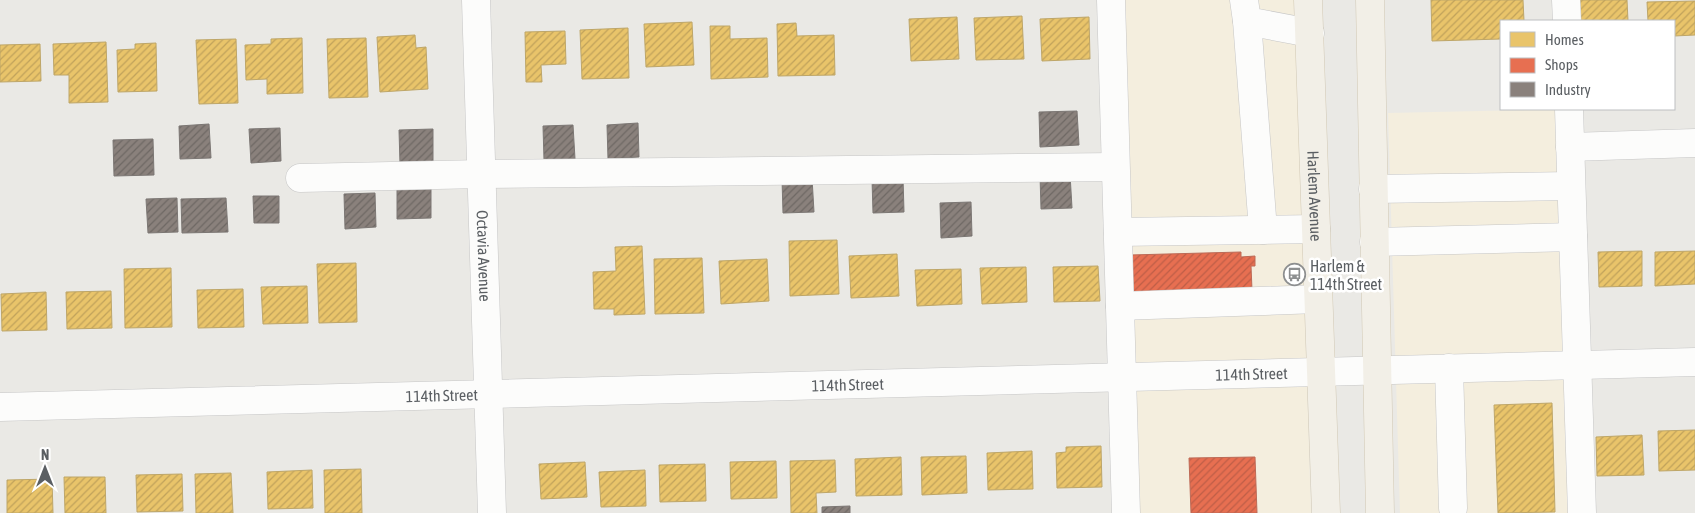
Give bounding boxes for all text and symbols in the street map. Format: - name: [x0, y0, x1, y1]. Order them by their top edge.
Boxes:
- legend: [1500, 20, 1675, 110]
- text: Homes: [1545, 31, 1584, 48]
- text: Shops: [1545, 56, 1578, 73]
- text: Industry: [1545, 81, 1591, 98]
- street label: Harlem Avenue: [1304, 150, 1325, 242]
- street label: Octavia Avenue: [474, 210, 494, 302]
- place label: Harlem & 114th Street: [1310, 257, 1383, 293]
- bus stop icon: Harlem & 114th Street: [1282, 263, 1306, 287]
- street label: 114th Street: [1215, 364, 1288, 384]
- street label: 114th Street: [811, 375, 884, 394]
- street label: 114th Street: [405, 385, 479, 405]
- north arrow: [20, 443, 70, 493]
- text: N: [41, 447, 49, 463]

